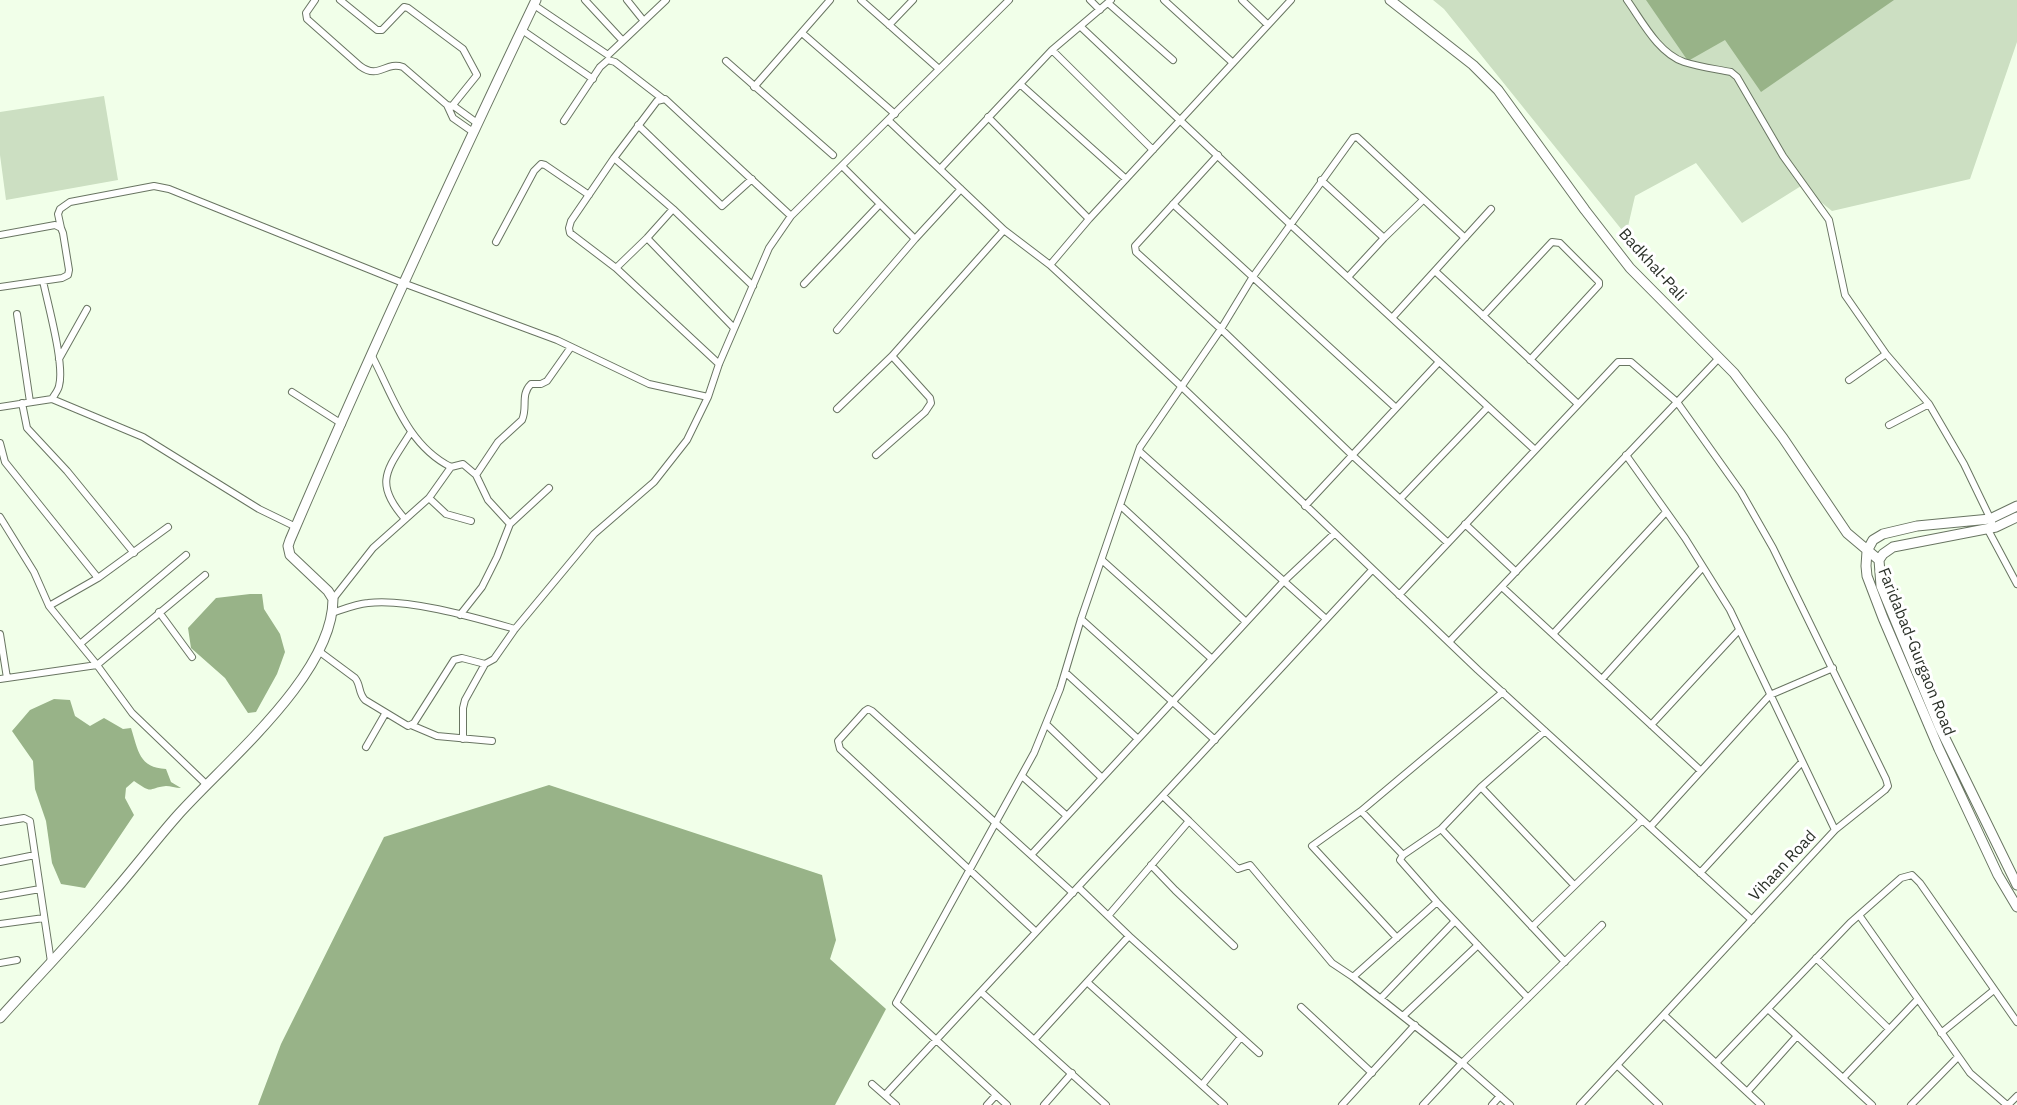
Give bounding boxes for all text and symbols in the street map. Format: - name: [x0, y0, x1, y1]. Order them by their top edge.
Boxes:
- street label: Badkhal-Pali: [1614, 225, 1690, 305]
- street label: Faridabad-Gurgaon Road: [1873, 565, 1959, 739]
- street label: Vihaan Road: [1745, 827, 1821, 905]

